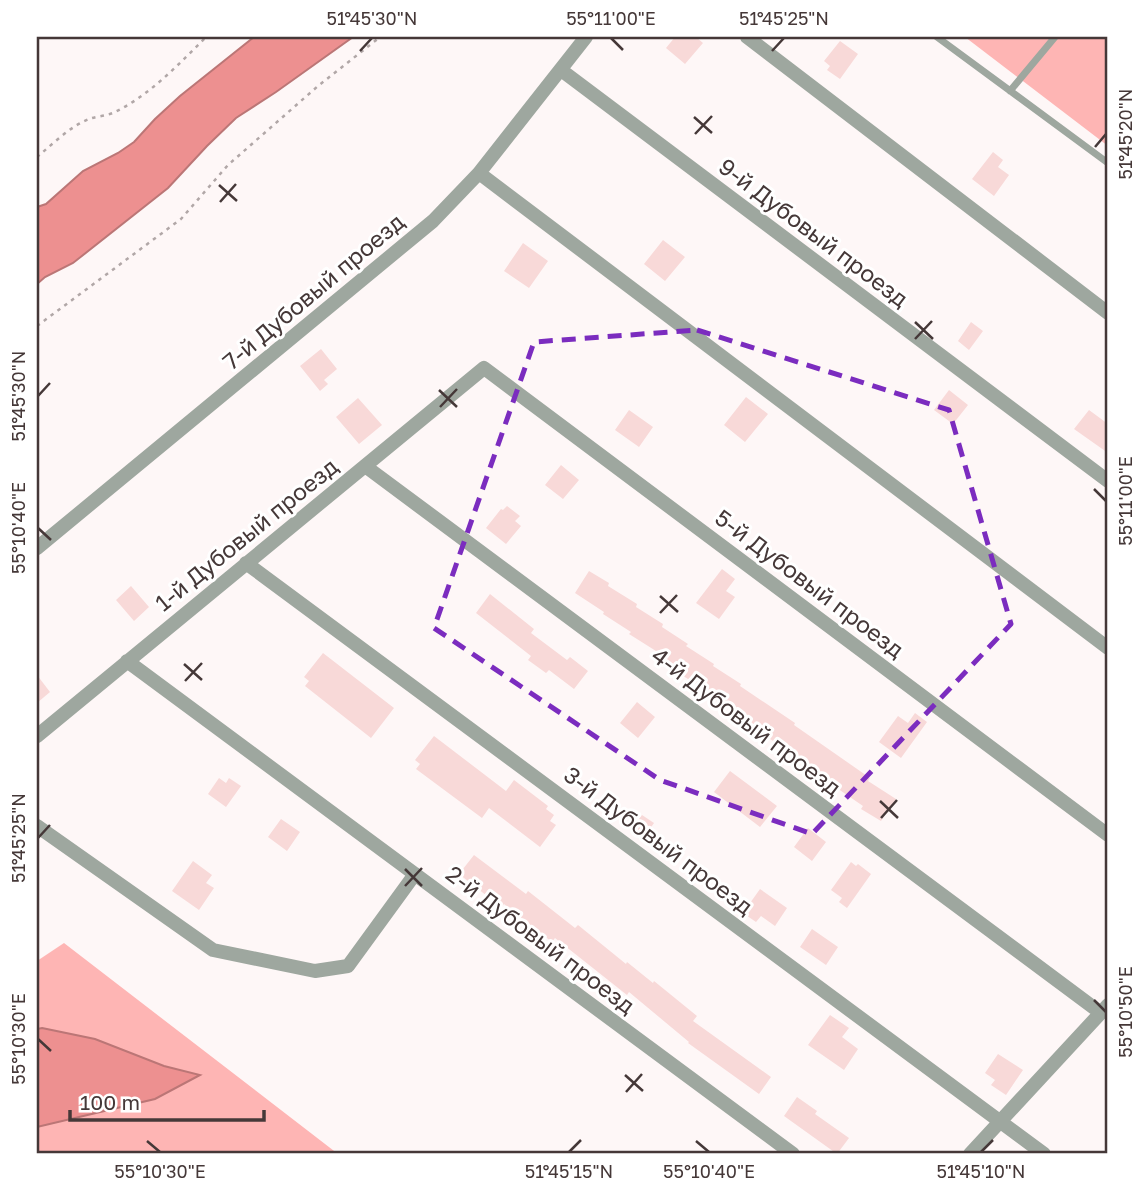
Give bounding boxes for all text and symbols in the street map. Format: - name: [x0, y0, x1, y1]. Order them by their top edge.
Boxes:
- text: 51°45'30"N: [327, 7, 417, 29]
- text: 55°11'00"E: [566, 7, 656, 29]
- text: 51°45'25"N: [739, 7, 829, 29]
- text: 51°45'20"N: [1114, 89, 1136, 179]
- street label: 9-й Дубовый проезд: [714, 152, 914, 312]
- street label: 7-й Дубовый проезд: [217, 207, 409, 375]
- text: 51°45'30"N: [7, 351, 29, 441]
- street label: 1-й Дубовый проезд: [149, 452, 343, 616]
- text: 55°11'00"E: [1114, 456, 1136, 546]
- text: 55°10'40"E: [7, 482, 29, 574]
- street label: 5-й Дубовый проезд: [710, 503, 910, 663]
- street label: 4-й Дубовый проезд: [647, 641, 847, 801]
- street label: 3-й Дубовый проезд: [559, 760, 759, 920]
- text: 51°45'25"N: [7, 793, 29, 883]
- street label: 2-й Дубовый проезд: [441, 859, 641, 1019]
- text: 55°10'50"E: [1114, 966, 1136, 1058]
- text: 55°10'30"E: [7, 993, 29, 1085]
- scale bar: [70, 1079, 264, 1123]
- text: 100 m: [80, 1089, 140, 1115]
- text: 55°10'30"E: [114, 1160, 206, 1182]
- text: 51°45'15"N: [525, 1160, 613, 1182]
- text: 55°10'40"E: [663, 1160, 755, 1182]
- text: 51°45'10"N: [936, 1160, 1026, 1182]

